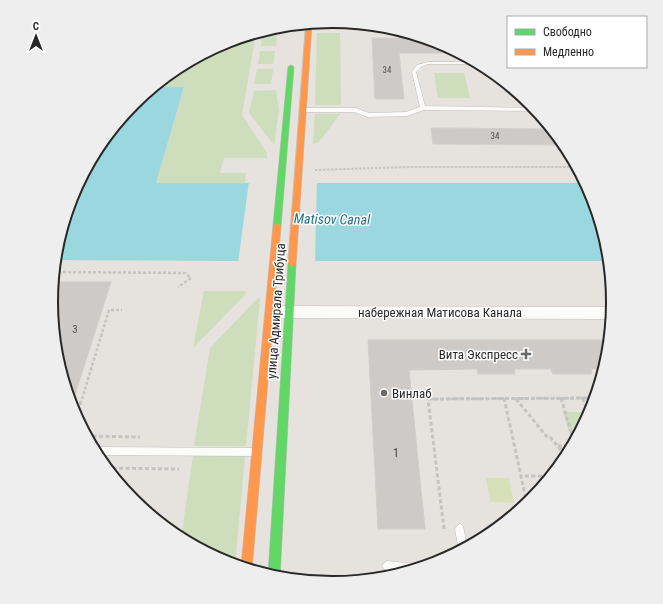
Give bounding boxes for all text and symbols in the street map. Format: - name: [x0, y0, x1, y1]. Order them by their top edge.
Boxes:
- north arrow: [16, 16, 56, 56]
- legend: [507, 16, 647, 68]
- text: С: [33, 20, 39, 33]
- text: Свободно: [543, 25, 592, 39]
- text: Медленно: [543, 45, 594, 59]
- house number: 34: [383, 65, 392, 75]
- house number: 34: [491, 131, 500, 141]
- water label: Matisov Canal: [294, 210, 371, 228]
- street label: улица Адмирала Трибуца: [264, 243, 288, 379]
- street label: набережная Матисова Канала: [358, 305, 522, 320]
- house number: 3: [72, 323, 78, 336]
- place label: Вита Экспресс: [439, 347, 518, 362]
- marker: Вита Экспресс: [521, 349, 531, 359]
- place label: Винлаб: [392, 386, 432, 401]
- marker: Винлаб: [379, 388, 389, 398]
- house number: 1: [393, 445, 399, 460]

